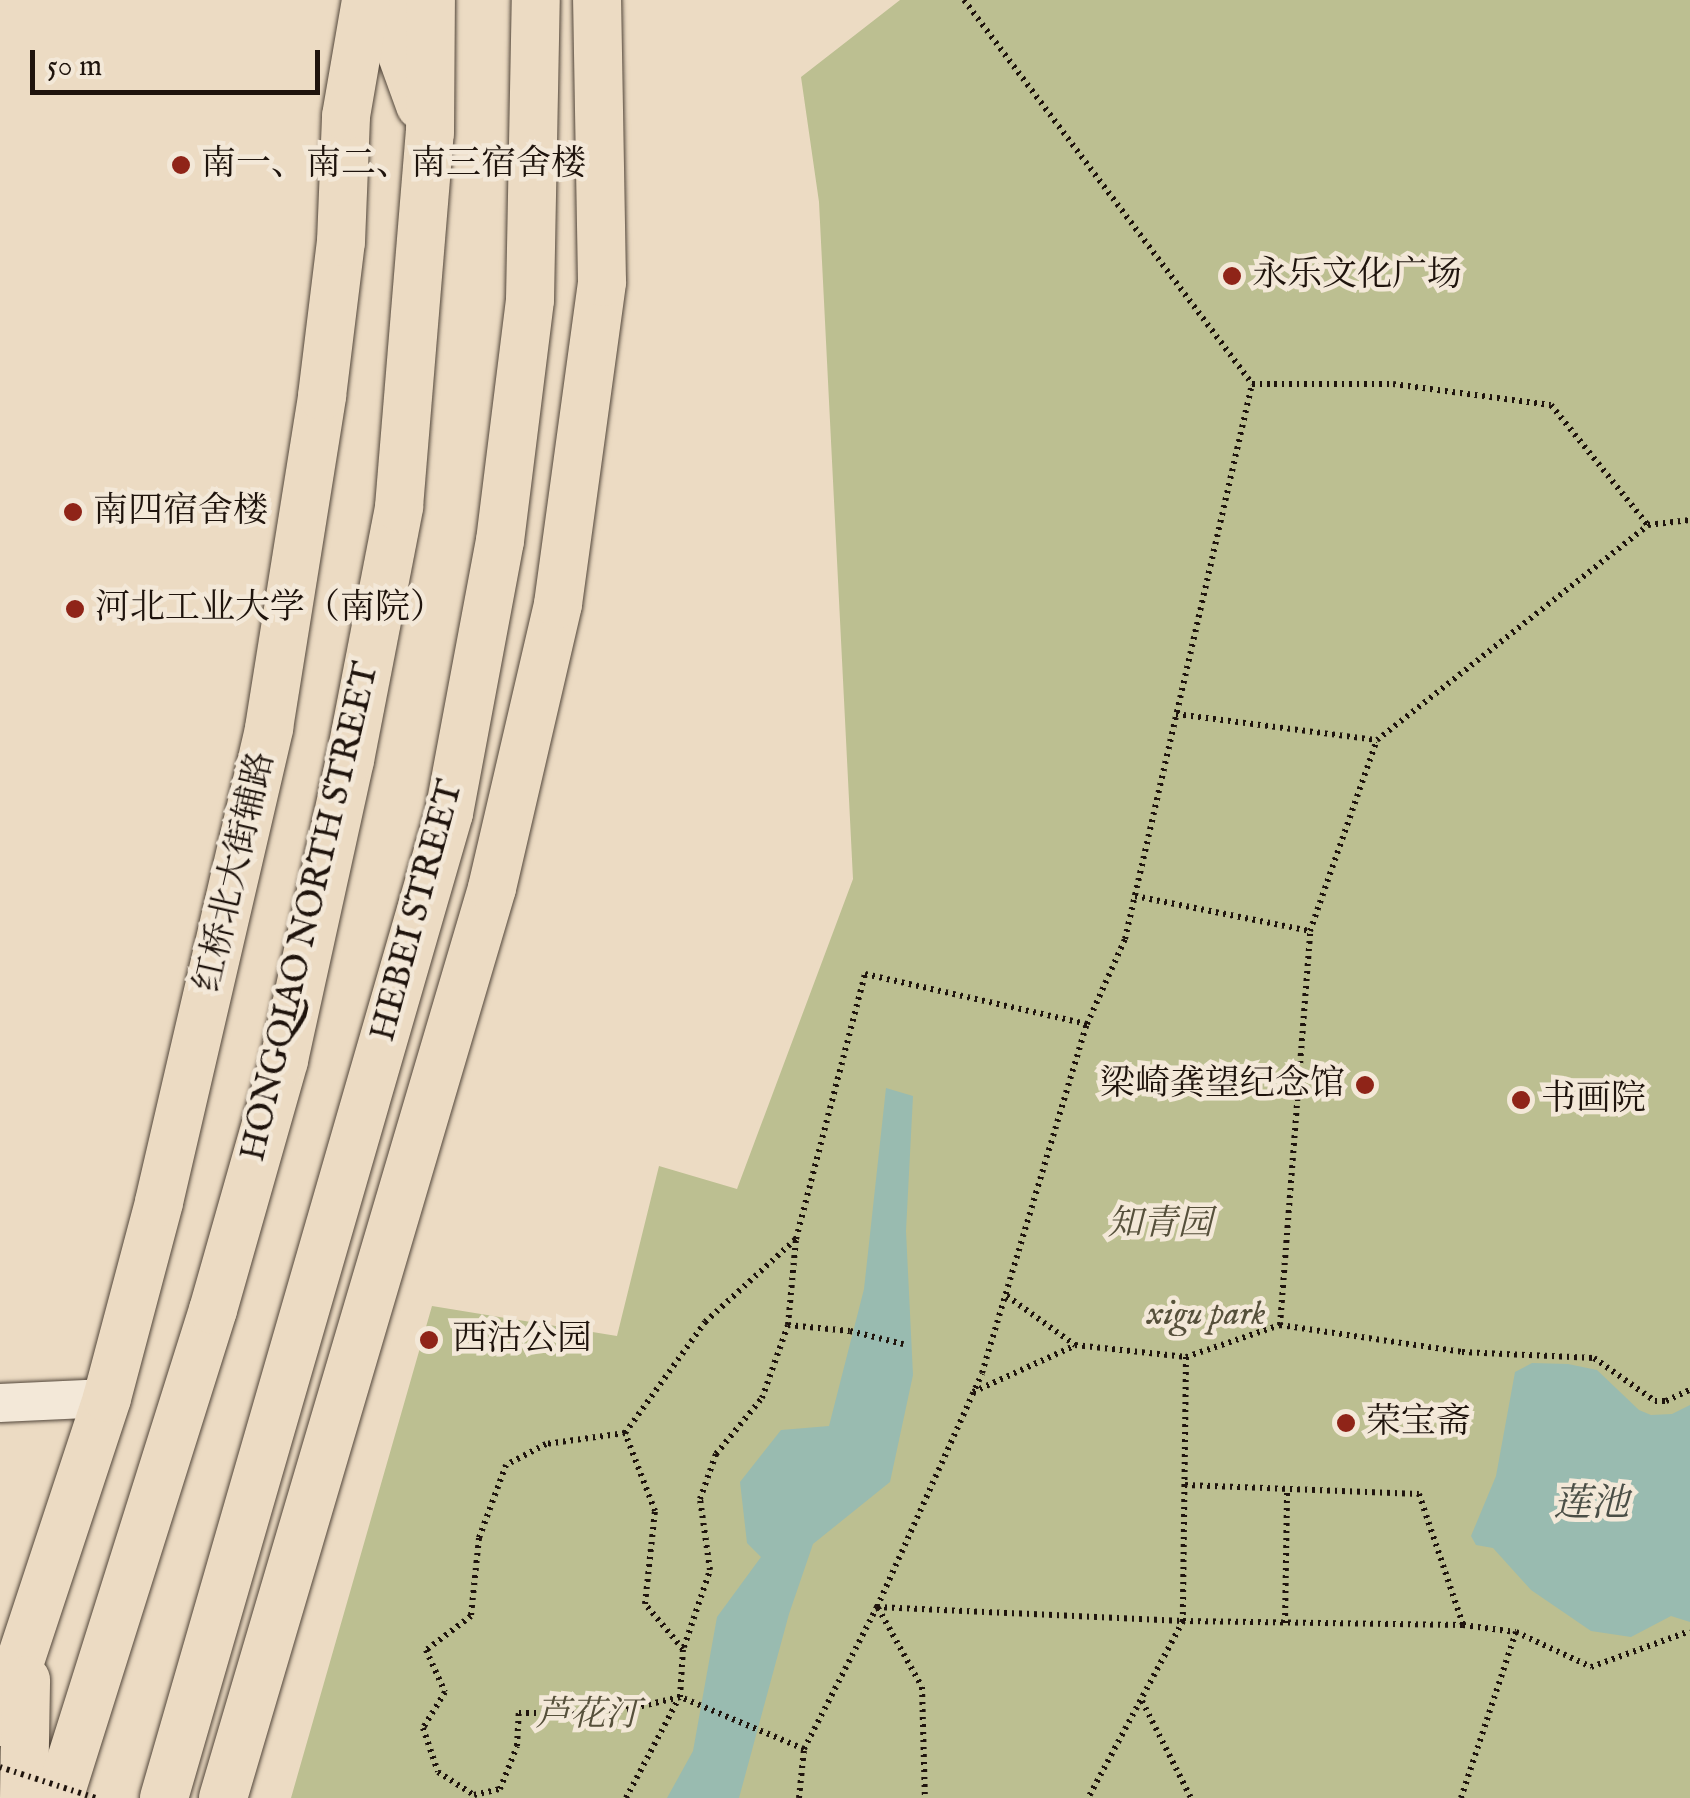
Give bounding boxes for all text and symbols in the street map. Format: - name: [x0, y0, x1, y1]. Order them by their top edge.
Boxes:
- scale bar: [35, 30, 325, 92]
- text: 50 m: [47, 48, 102, 86]
- place label: 南一、南二、南三宿舍楼: [201, 144, 586, 186]
- marker: 南一、南二、南三宿舍楼: [170, 154, 192, 176]
- place label: 永乐文化广场: [1252, 255, 1462, 297]
- marker: 永乐文化广场: [1221, 265, 1243, 287]
- place label: 南四宿舍楼: [93, 491, 268, 533]
- marker: 南四宿舍楼: [62, 501, 84, 523]
- place label: 河北工业大学（南院）: [95, 588, 445, 630]
- marker: 河北工业大学（南院）: [64, 598, 86, 620]
- street label: HONGQIAO NORTH STREET: [233, 659, 389, 1165]
- street label: 红桥北大街辅路: [188, 748, 284, 996]
- street label: HEBEI STREET: [363, 776, 473, 1046]
- place label: 梁崎龚望纪念馆: [1100, 1064, 1345, 1106]
- marker: 梁崎龚望纪念馆: [1354, 1074, 1376, 1096]
- place label: 书画院: [1541, 1079, 1646, 1121]
- marker: 书画院: [1510, 1089, 1532, 1111]
- park label: 知青园: [1108, 1204, 1212, 1246]
- park label: xigu park: [1147, 1294, 1265, 1336]
- place label: 西沽公园: [452, 1319, 592, 1361]
- marker: 西沽公园: [416, 1327, 442, 1353]
- place label: 荣宝斋: [1366, 1402, 1471, 1444]
- marker: 荣宝斋: [1335, 1412, 1357, 1434]
- water label: 莲池: [1553, 1483, 1629, 1529]
- park label: 芦花汀: [536, 1695, 640, 1737]

